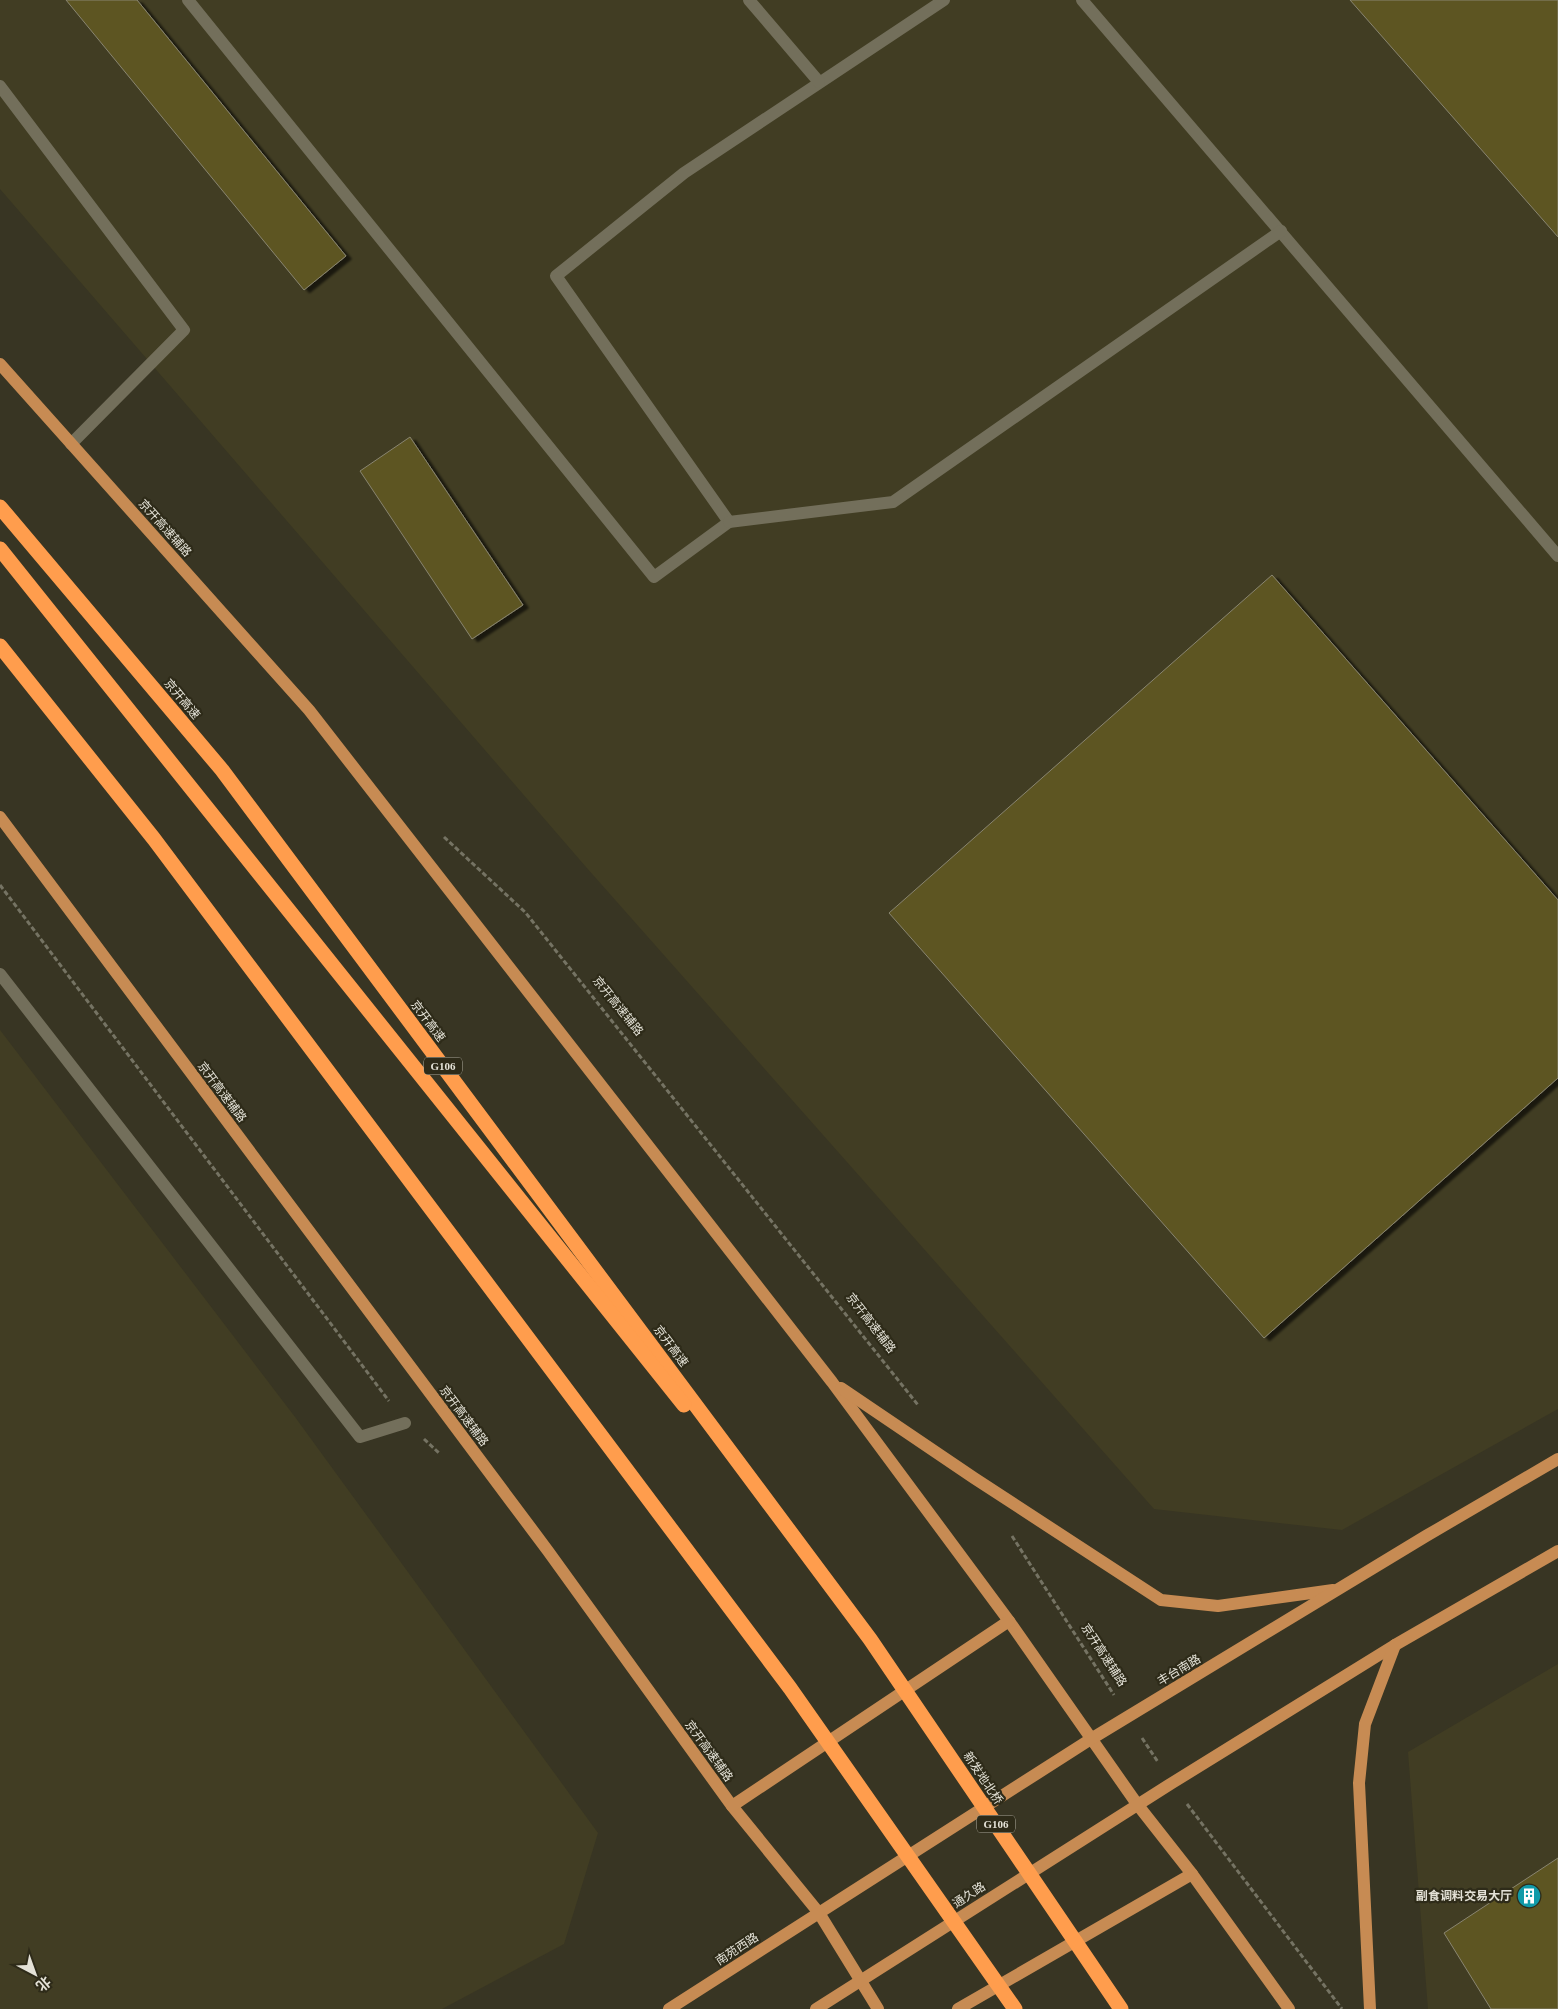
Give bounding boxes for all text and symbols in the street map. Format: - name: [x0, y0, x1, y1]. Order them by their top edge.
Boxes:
- street label: 京开高速辅路: [136, 497, 194, 559]
- street label: 京开高速: [161, 676, 203, 722]
- street label: 京开高速辅路: [590, 974, 646, 1038]
- street label: 京开高速: [408, 998, 448, 1044]
- road number: G106: [424, 1058, 462, 1074]
- street label: 京开高速辅路: [195, 1059, 249, 1125]
- street label: 京开高速辅路: [843, 1290, 899, 1356]
- street label: 京开高速: [651, 1323, 691, 1369]
- street label: 京开高速辅路: [437, 1383, 491, 1449]
- street label: 京开高速辅路: [1079, 1621, 1129, 1689]
- street label: 丰台南路: [1155, 1652, 1203, 1688]
- street label: 京开高速辅路: [682, 1718, 736, 1784]
- street label: 新发地北桥: [960, 1749, 1006, 1807]
- road number: G106: [977, 1816, 1015, 1832]
- street label: 通久路: [950, 1879, 988, 1911]
- building icon: 副食调料交易大厅: [1516, 1883, 1542, 1909]
- place label: 副食调料交易大厅: [1416, 1889, 1512, 1903]
- street label: 南苑西路: [713, 1930, 761, 1968]
- north arrow: [10, 1949, 60, 1999]
- text: 北: [33, 1973, 53, 1994]

